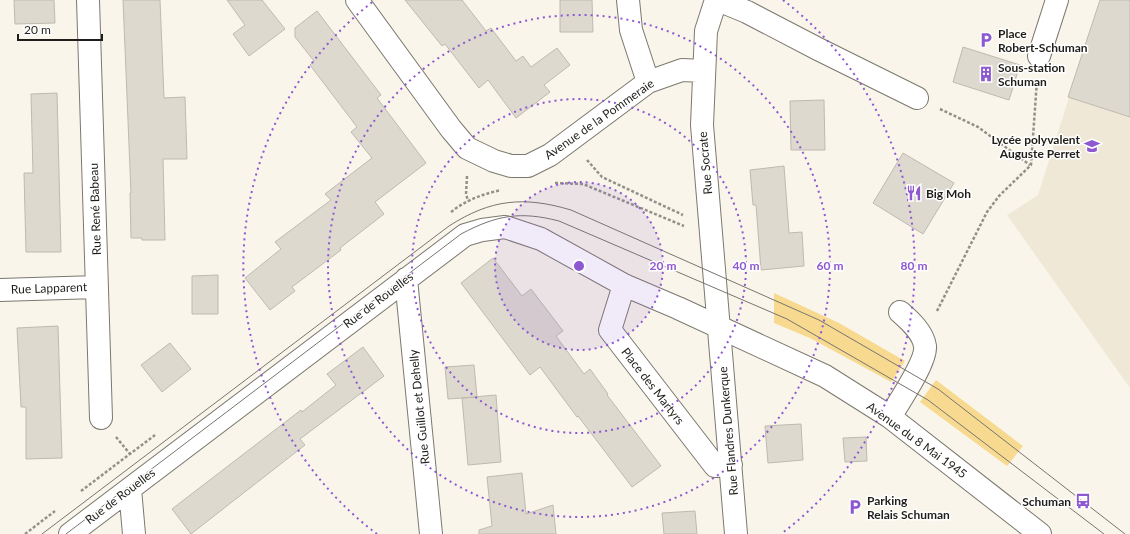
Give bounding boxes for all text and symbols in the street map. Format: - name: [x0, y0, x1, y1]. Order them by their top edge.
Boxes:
- scale bar: [18, 16, 102, 42]
- text: 20 m: [24, 22, 51, 37]
- place label: Place Robert-Schuman: [998, 26, 1088, 55]
- parking icon: Place Robert-Schuman: [977, 31, 995, 49]
- place label: Sous-station Schuman: [998, 60, 1065, 89]
- building icon: Sous-station Schuman: [977, 65, 995, 83]
- street label: Avenue de la Pommeraie: [541, 76, 657, 162]
- street label: Rue Socrate: [695, 131, 715, 195]
- place label: Lycée polyvalent Auguste Perret: [991, 132, 1081, 161]
- school or university icon: Lycée polyvalent Auguste Perret: [1083, 137, 1101, 155]
- street label: Rue René Babeau: [86, 163, 104, 255]
- restaurant icon: Big Moh: [905, 184, 923, 202]
- place label: Big Moh: [926, 186, 971, 201]
- text: 20 m: [650, 258, 676, 273]
- text: 40 m: [733, 258, 759, 273]
- text: 60 m: [817, 258, 843, 273]
- text: 80 m: [901, 258, 927, 273]
- centre of rings: [572, 259, 586, 273]
- street label: Rue de Rouelles: [340, 269, 416, 331]
- street label: Rue Lapparent: [11, 279, 88, 297]
- street label: Place des Martyrs: [618, 344, 688, 428]
- street label: Rue Guillot et Dehelly: [405, 348, 432, 465]
- street label: Rue Flandres Dunkerque: [715, 366, 741, 496]
- street label: Avenue du 8 Mai 1945: [864, 399, 970, 481]
- street label: Rue de Rouelles: [82, 465, 158, 527]
- bus stop icon: Schuman: [1074, 492, 1092, 510]
- place label: Parking Relais Schuman: [867, 493, 950, 522]
- place label: Schuman: [1022, 494, 1071, 509]
- parking icon: Parking Relais Schuman: [846, 498, 864, 516]

